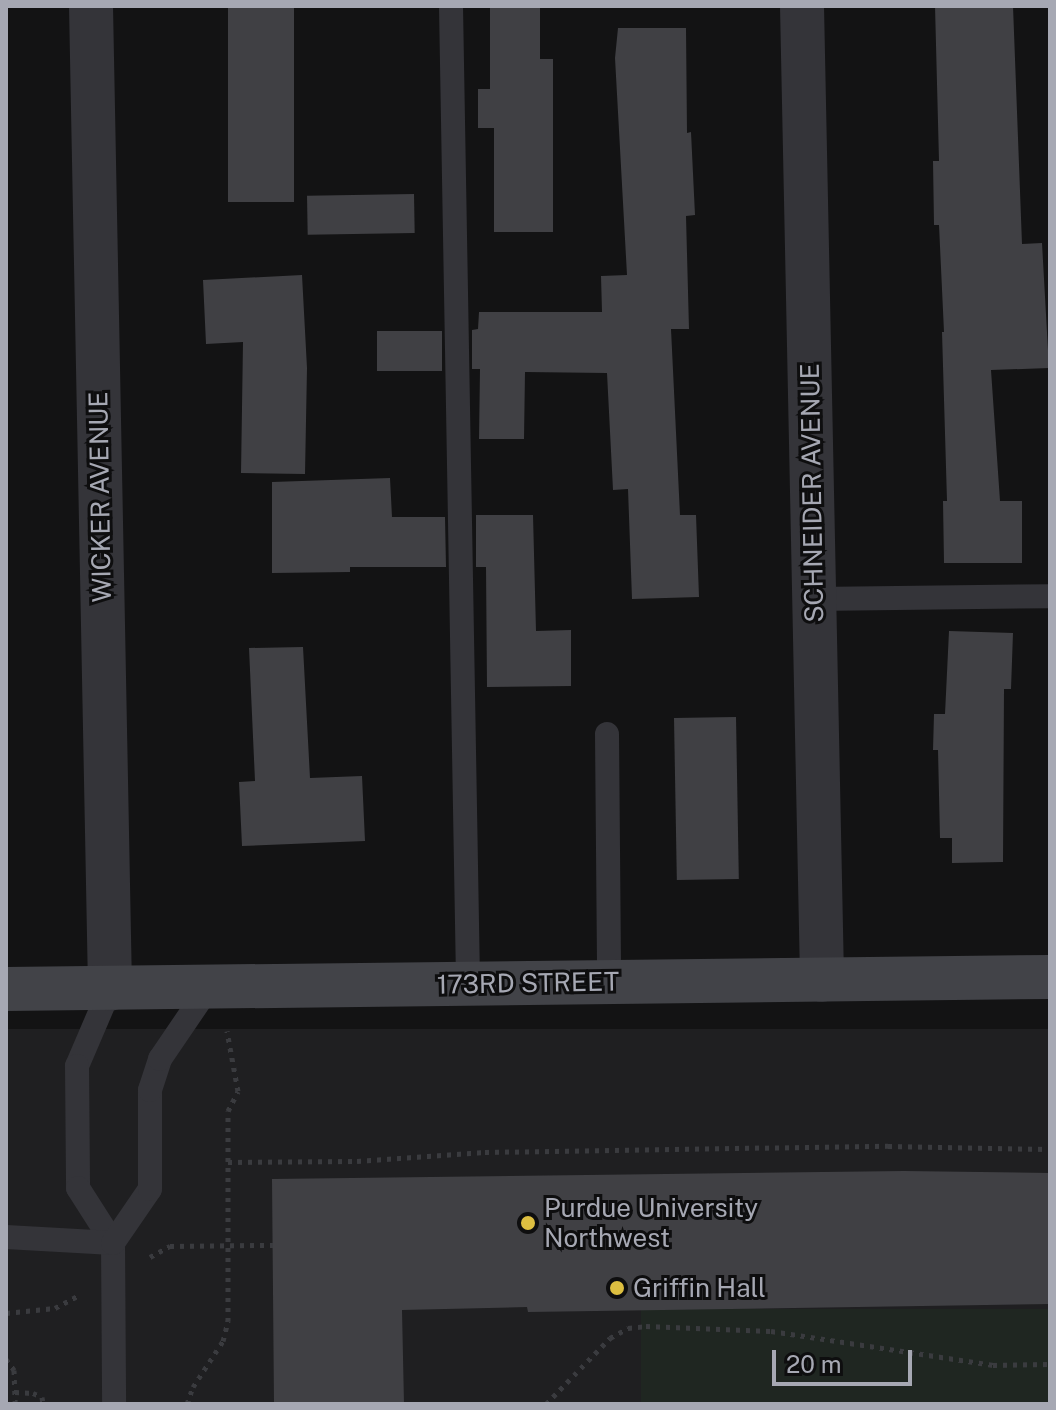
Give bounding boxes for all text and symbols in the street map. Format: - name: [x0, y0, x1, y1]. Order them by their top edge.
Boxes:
- street label: SCHNEIDER AVENUE: [794, 363, 830, 623]
- street label: WICKER AVENUE: [83, 391, 117, 603]
- street label: 173RD STREET: [437, 966, 619, 1000]
- place label: Purdue University Northwest: [544, 1192, 758, 1254]
- marker: Purdue University Northwest: [519, 1214, 537, 1232]
- place label: Griffin Hall: [633, 1272, 766, 1304]
- marker: Griffin Hall: [608, 1279, 626, 1297]
- scale bar: [776, 1334, 916, 1384]
- text: 20 m: [786, 1350, 842, 1378]

